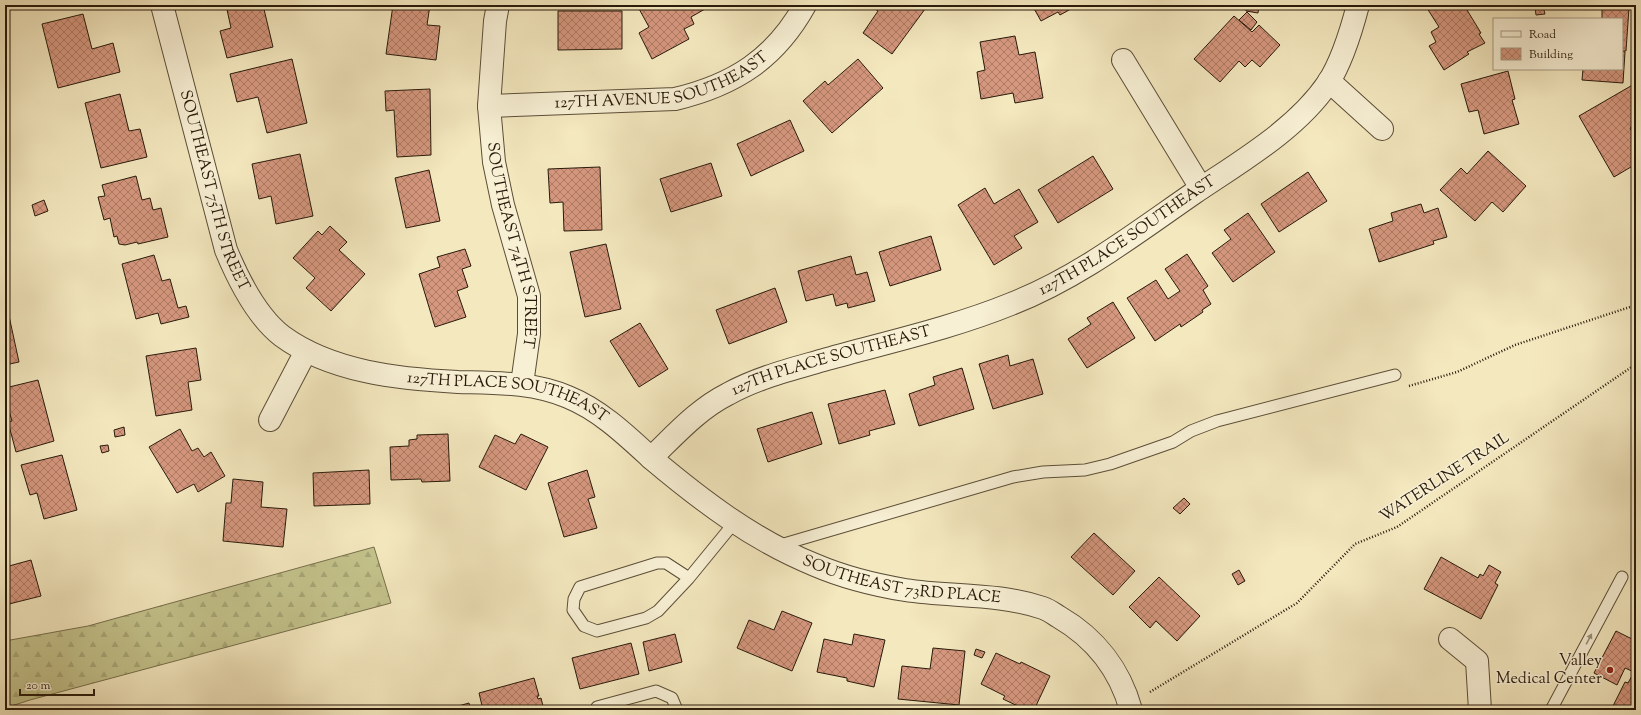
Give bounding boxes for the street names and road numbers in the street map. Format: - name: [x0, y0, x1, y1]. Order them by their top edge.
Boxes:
- street label: 127TH AVENUE SOUTHEAST: [554, 46, 773, 115]
- street label: SOUTHEAST 75TH STREET: [173, 88, 255, 295]
- street label: SOUTHEAST 74TH STREET: [481, 141, 541, 349]
- street label: 127TH PLACE SOUTHEAST: [1035, 170, 1220, 302]
- street label: 127TH PLACE SOUTHEAST: [727, 320, 934, 402]
- street label: 127TH PLACE SOUTHEAST: [406, 367, 613, 429]
- street label: WATERLINE TRAIL: [1375, 427, 1515, 529]
- street label: SOUTHEAST 73RD PLACE: [799, 549, 1002, 610]

